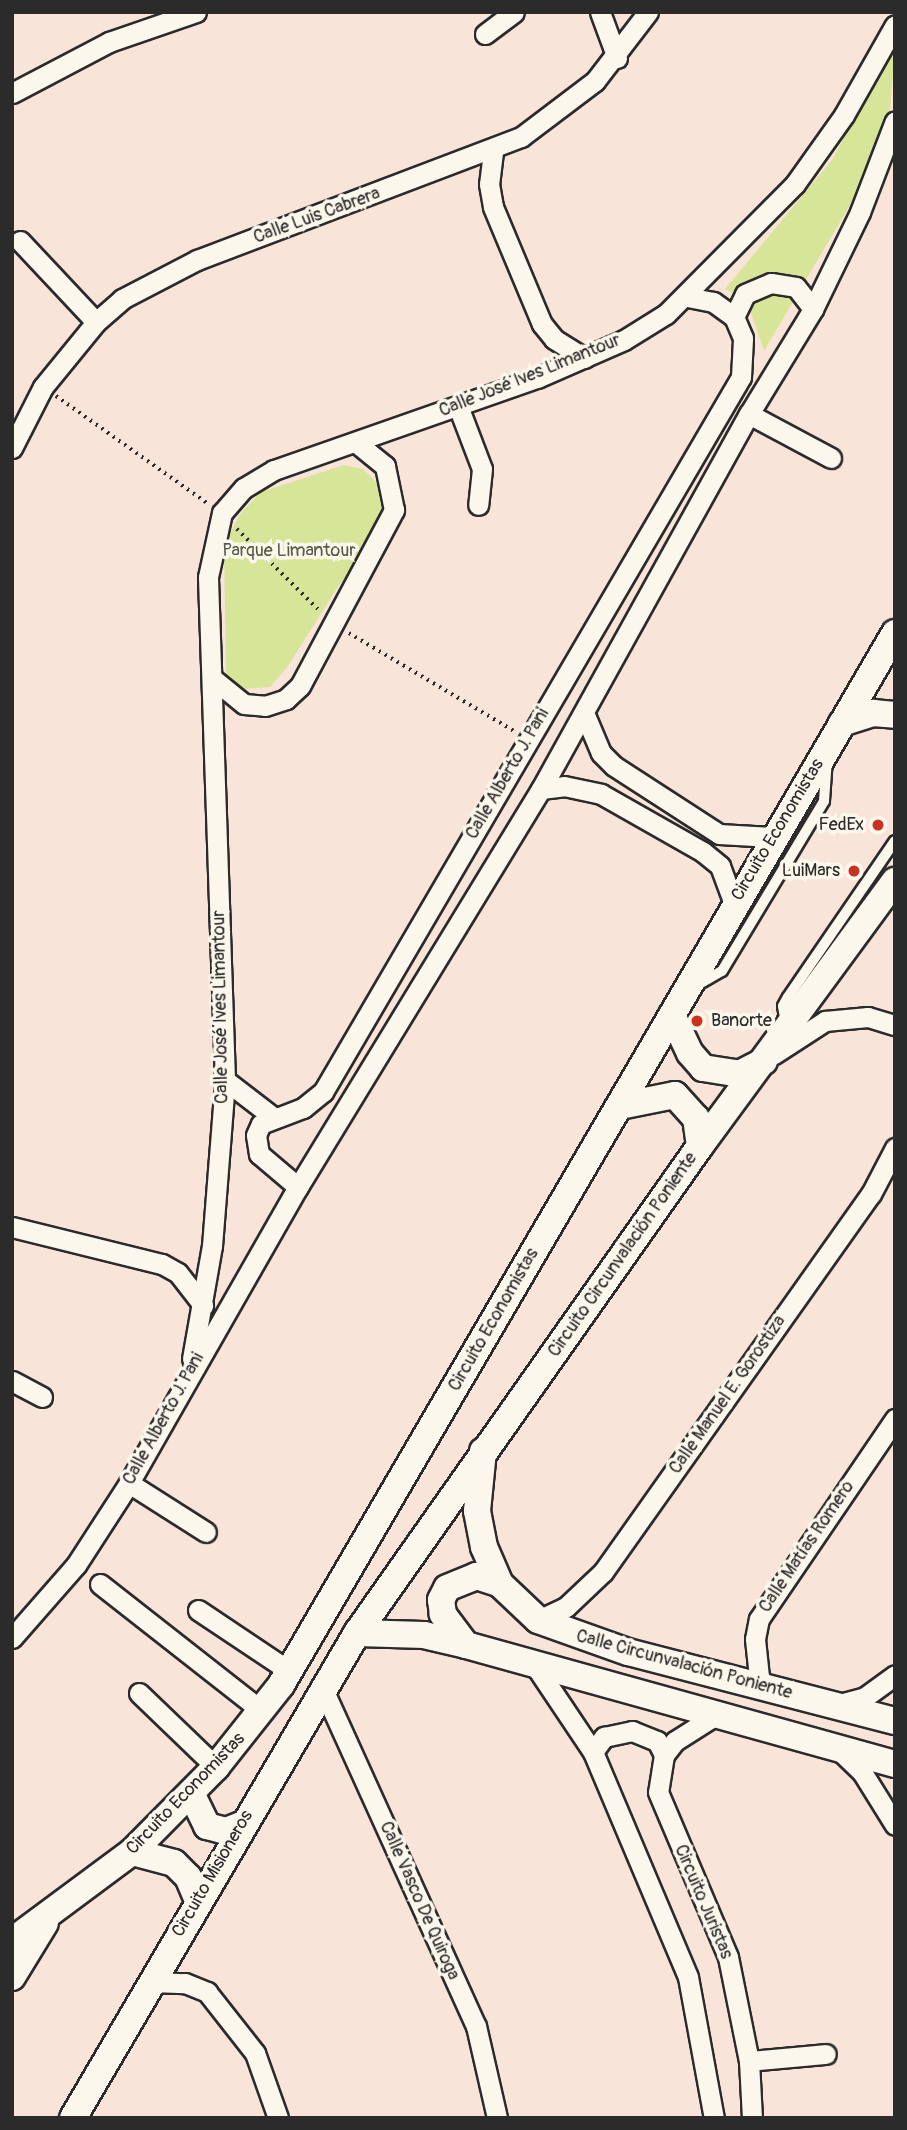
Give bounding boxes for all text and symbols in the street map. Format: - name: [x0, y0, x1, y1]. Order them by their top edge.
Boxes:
- street label: Calle Luis Cabrera: [251, 183, 383, 249]
- street label: Calle José Ives Limantour: [436, 330, 624, 422]
- park label: Parque Limantour: [222, 540, 356, 562]
- street label: Calle Alberto J. Pani: [462, 705, 554, 843]
- street label: Circuito Economistas: [727, 755, 829, 905]
- place label: FedEx: [819, 814, 864, 836]
- marker: FedEx: [870, 817, 886, 833]
- place label: LuiMars: [782, 860, 840, 882]
- marker: LuiMars: [846, 863, 862, 879]
- street label: Calle José Ives Limantour: [209, 910, 233, 1104]
- place label: Banorte: [711, 1010, 772, 1032]
- marker: Banorte: [689, 1013, 705, 1029]
- street label: Circuito Circunvalación Poniente: [544, 1148, 702, 1362]
- street label: Circuito Economistas: [444, 1245, 544, 1395]
- street label: Calle Manuel E. Gorostiza: [665, 1312, 791, 1478]
- street label: Calle Alberto J. Pani: [119, 1349, 209, 1489]
- street label: Calle Matías Romero: [755, 1477, 859, 1617]
- street label: Calle Circunvalación Poniente: [574, 1626, 794, 1704]
- street label: Circuito Economistas: [122, 1728, 250, 1860]
- street label: Circuito Misioneros: [168, 1807, 258, 1941]
- street label: Calle Vasco De Quiroga: [374, 1818, 464, 1984]
- street label: Circuito Juristas: [669, 1842, 737, 1962]

